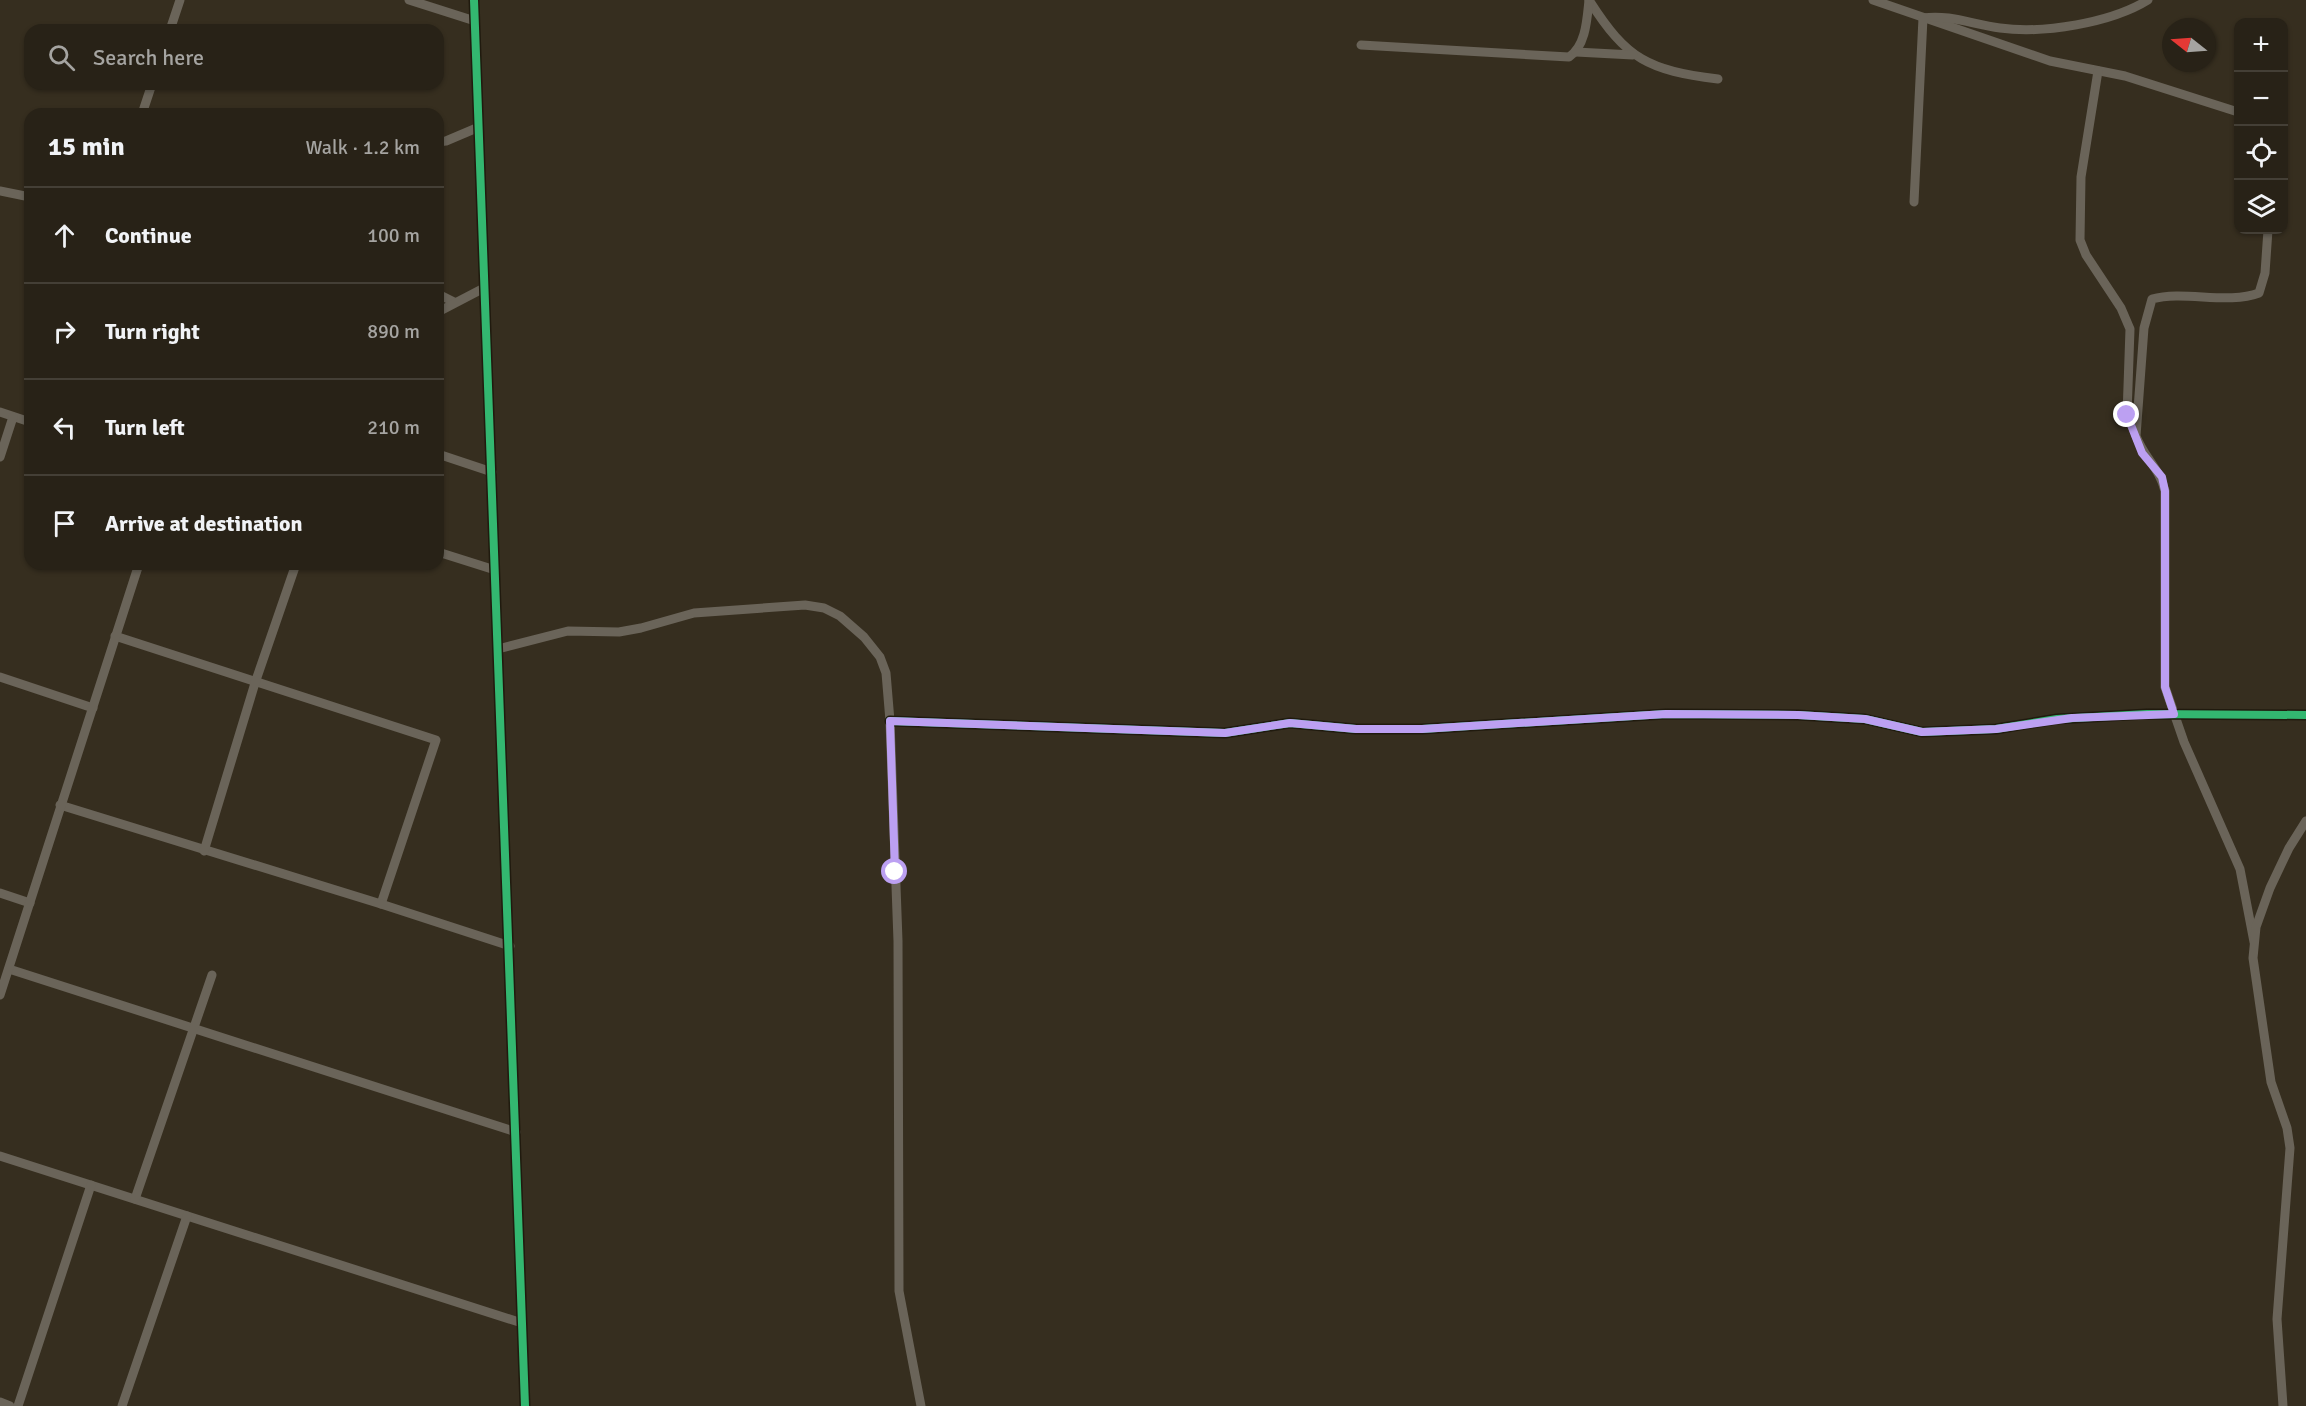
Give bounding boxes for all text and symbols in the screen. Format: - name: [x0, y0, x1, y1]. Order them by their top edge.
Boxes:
- north arrow: [2162, 18, 2216, 72]
- map controls: [2234, 18, 2288, 234]
- button: +: [2234, 18, 2288, 72]
- search box: [24, 24, 444, 90]
- icon: search: [45, 41, 78, 74]
- text: Search here: [93, 44, 204, 71]
- button: −: [2234, 72, 2288, 126]
- button: locate: [2234, 126, 2288, 180]
- text: 15 min: [48, 131, 125, 163]
- text: Walk · 1.2 km: [306, 135, 420, 160]
- button: layers: [2234, 180, 2288, 234]
- icon: ahead: [48, 219, 81, 252]
- text: Continue: [105, 222, 192, 249]
- text: 100 m: [367, 223, 420, 248]
- icon: right: [48, 315, 81, 348]
- text: Turn right: [105, 318, 200, 345]
- text: 890 m: [367, 319, 420, 344]
- route end: [2113, 401, 2139, 427]
- icon: left: [48, 411, 81, 444]
- text: Turn left: [105, 414, 185, 441]
- text: 210 m: [367, 415, 420, 440]
- icon: arrive: [48, 507, 81, 540]
- text: Arrive at destination: [105, 510, 302, 537]
- route start: [881, 858, 907, 884]

